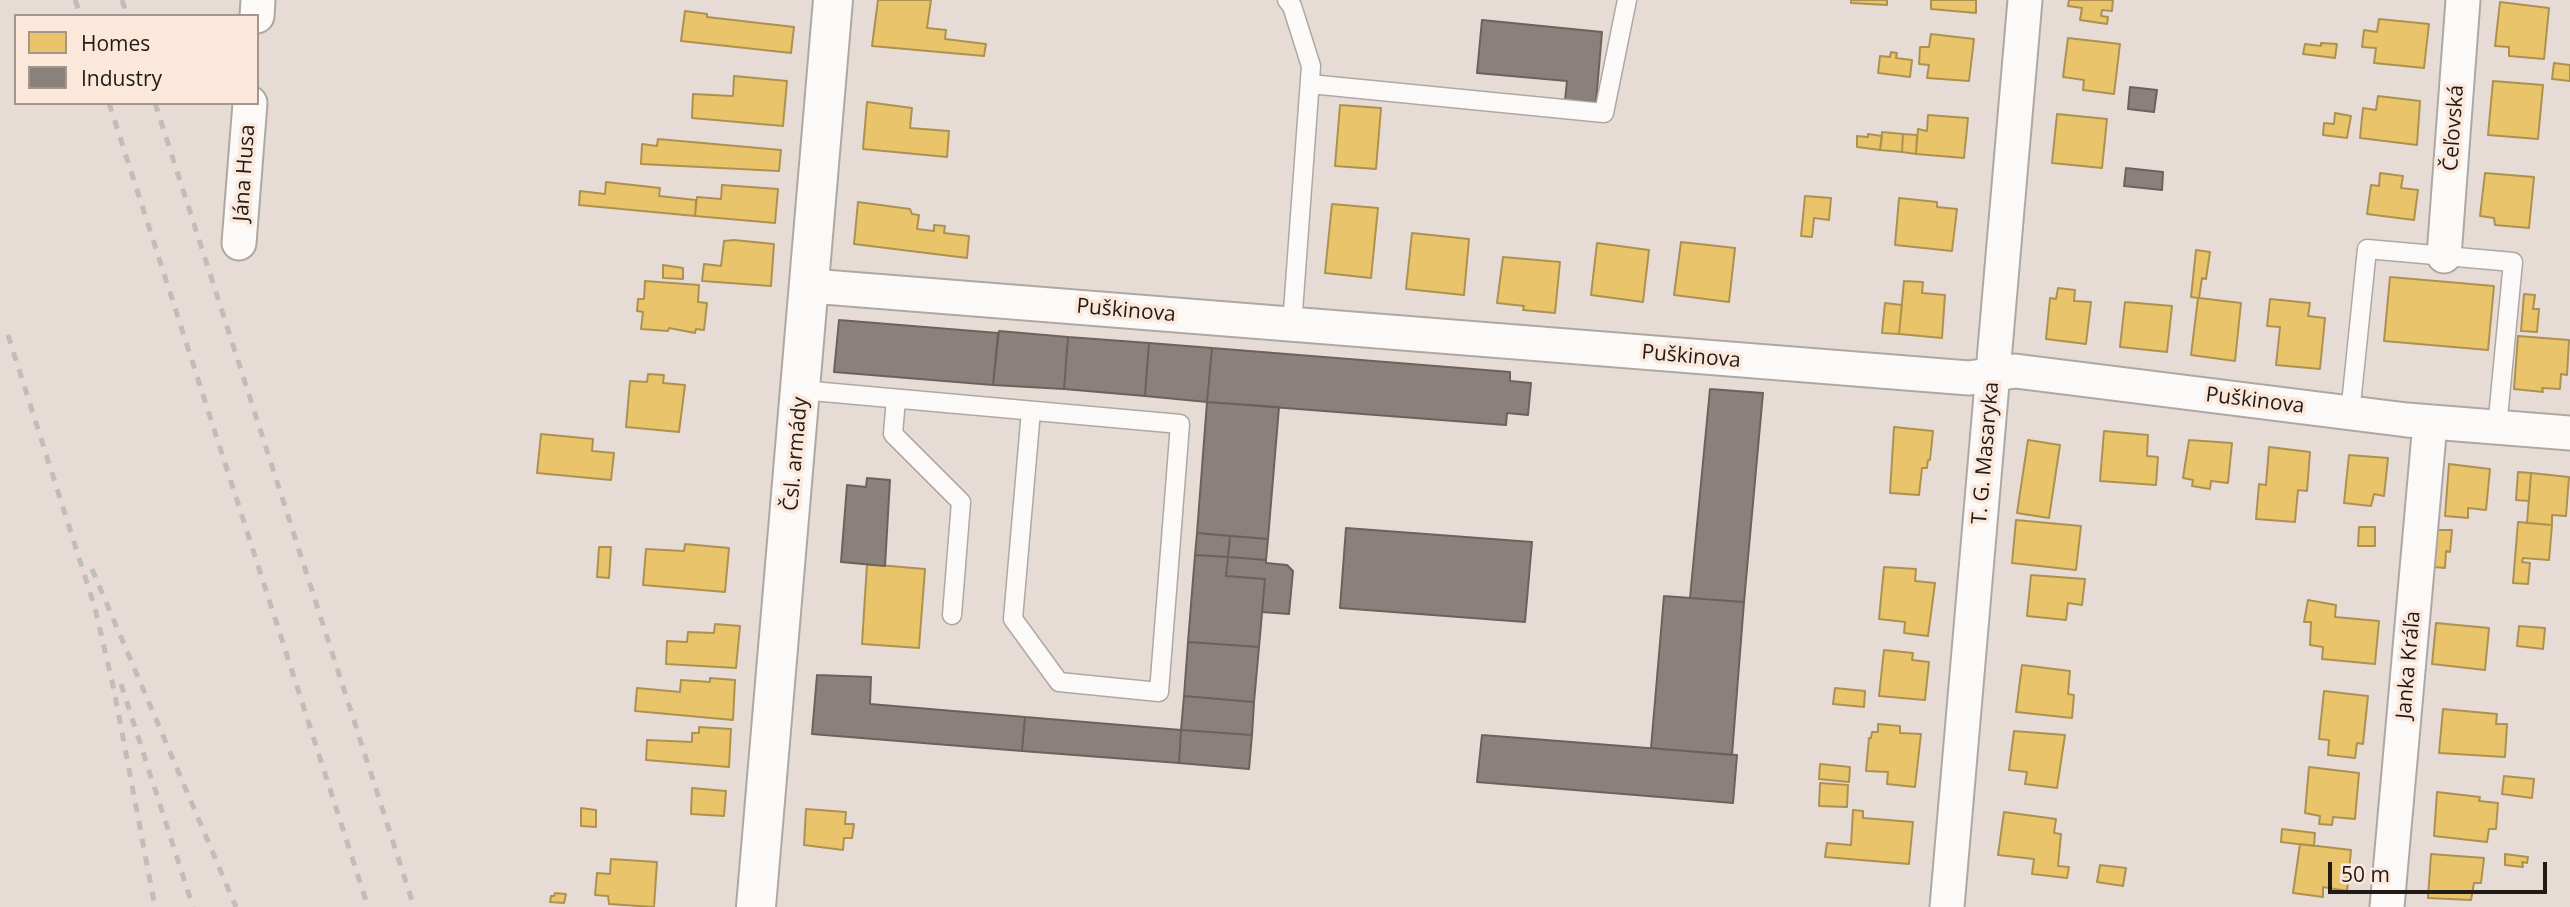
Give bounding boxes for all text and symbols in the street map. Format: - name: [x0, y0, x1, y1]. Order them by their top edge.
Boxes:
- legend: [14, 14, 259, 105]
- text: Homes: [81, 29, 150, 57]
- text: Industry: [81, 64, 162, 92]
- street label: Čeľovská: [2438, 84, 2470, 172]
- street label: Jána Husa: [229, 124, 261, 222]
- street label: Puškinova: [1075, 294, 1177, 328]
- street label: Puškinova: [1640, 340, 1742, 374]
- street label: T. G. Masaryka: [1967, 381, 2005, 525]
- street label: Puškinova: [2204, 382, 2306, 420]
- street label: Čsl. armády: [778, 396, 814, 512]
- street label: Janka Kráľa: [2392, 610, 2426, 720]
- scale bar: [2332, 848, 2551, 892]
- text: 50 m: [2341, 860, 2390, 888]

